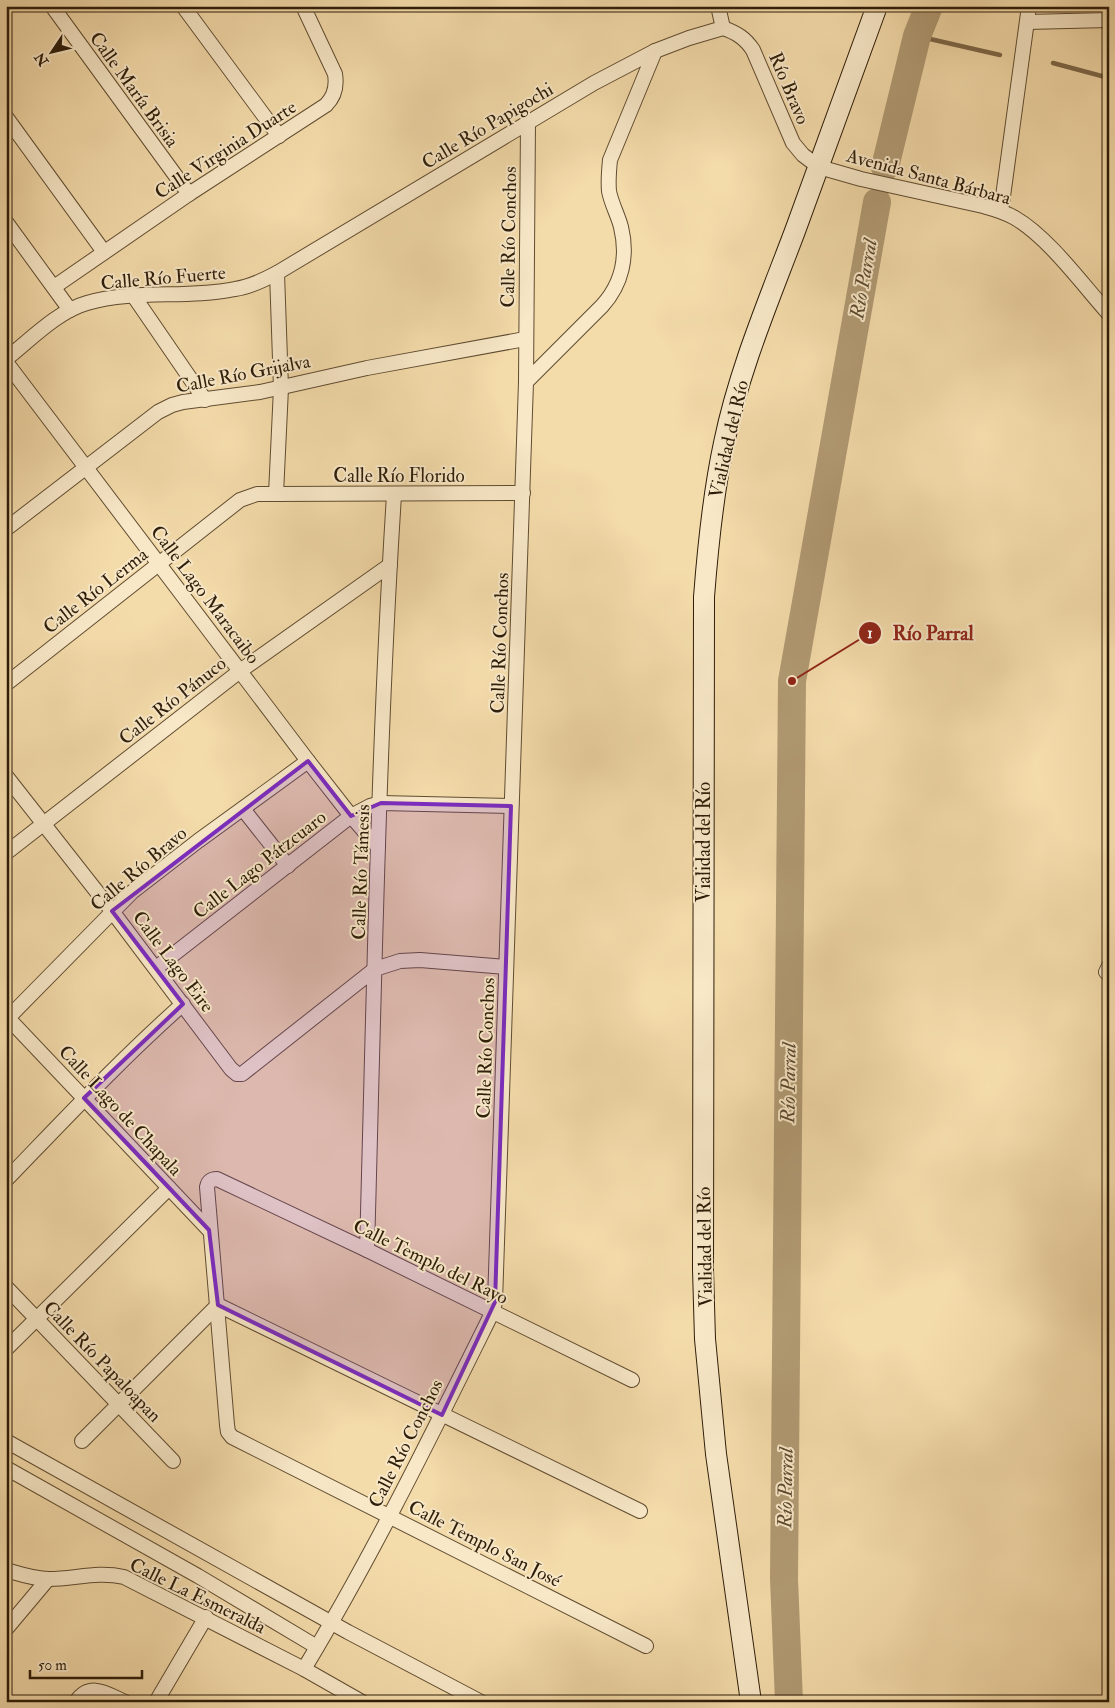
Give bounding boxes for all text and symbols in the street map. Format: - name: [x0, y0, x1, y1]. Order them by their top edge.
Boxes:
- street label: Calle María Brisia: [84, 27, 184, 152]
- north arrow: [28, 28, 78, 78]
- text: N: [31, 49, 53, 70]
- street label: Río Bravo: [763, 49, 815, 128]
- street label: Calle Río Papigochi: [417, 77, 558, 175]
- street label: Calle Virginia Duarte: [150, 95, 301, 205]
- street label: Avenida Santa Bárbara: [843, 143, 1014, 210]
- street label: Calle Río Conchos: [496, 166, 522, 308]
- water label: Río Parral: [844, 235, 883, 322]
- street label: Calle Río Fuerte: [100, 261, 227, 295]
- street label: Calle Río Grijalva: [174, 349, 312, 399]
- street label: Vialidad del Río: [704, 378, 754, 501]
- street label: Calle Río Florido: [333, 464, 465, 488]
- street label: Calle Lago Maracaibo: [145, 521, 265, 669]
- street label: Calle Río Lerma: [38, 542, 153, 639]
- street label: Calle Río Conchos: [486, 572, 514, 714]
- callout: Río Parral: [858, 615, 984, 650]
- text: Río Parral: [892, 621, 974, 646]
- text: 1: [867, 624, 873, 643]
- street label: Calle Río Pánuco: [114, 651, 231, 750]
- street label: Vialidad del Río: [692, 782, 716, 902]
- street label: Calle Río Támesis: [347, 804, 375, 940]
- street label: Calle Lago Pátzcuaro: [188, 805, 331, 924]
- street label: Calle Río Bravo: [85, 821, 192, 916]
- street label: Calle Lago Eire: [127, 906, 219, 1017]
- street label: Calle Río Conchos: [472, 977, 500, 1119]
- street label: Calle Lago de Chapala: [53, 1040, 187, 1182]
- water label: Río Parral: [775, 1040, 802, 1124]
- street label: Vialidad del Río: [692, 1187, 718, 1307]
- street label: Calle Templo del Rayo: [349, 1214, 512, 1311]
- street label: Calle Río Papaloapan: [37, 1296, 167, 1428]
- street label: Calle Río Conchos: [363, 1375, 449, 1512]
- water label: Río Parral: [772, 1445, 799, 1529]
- street label: Calle Templo San José: [404, 1495, 565, 1594]
- street label: Calle La Esmeralda: [126, 1553, 270, 1639]
- scale bar: [30, 1648, 142, 1680]
- text: 50 m: [38, 1656, 67, 1675]

